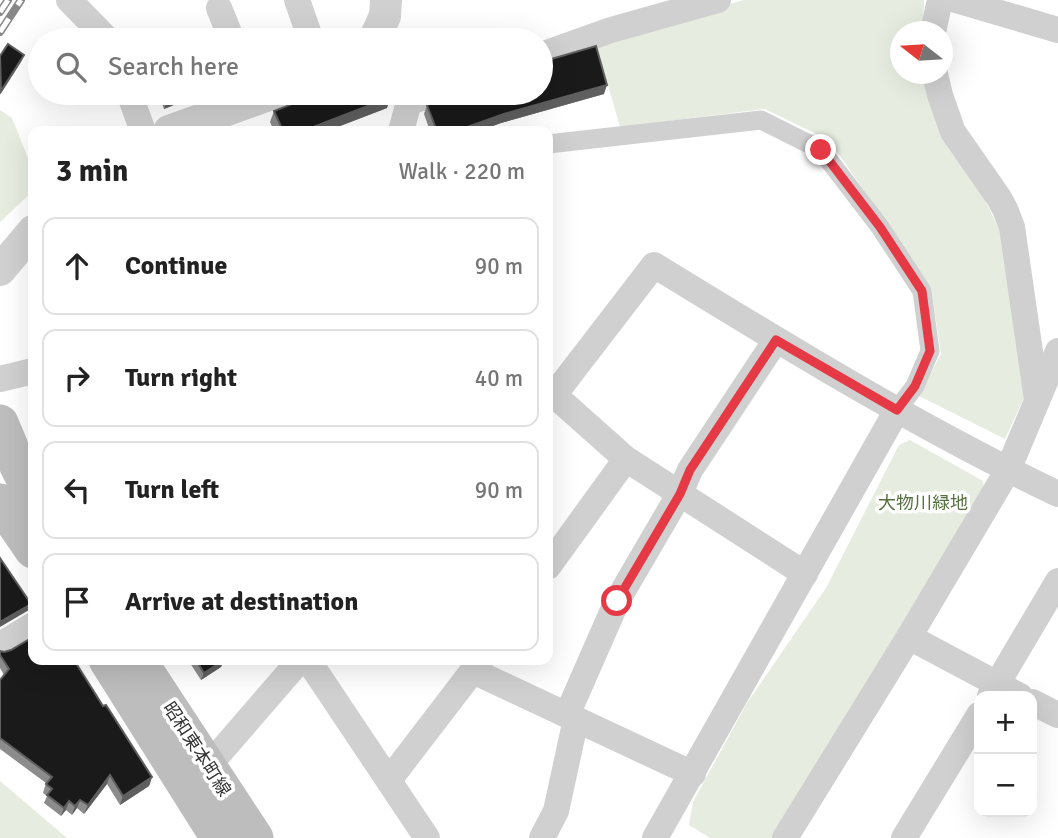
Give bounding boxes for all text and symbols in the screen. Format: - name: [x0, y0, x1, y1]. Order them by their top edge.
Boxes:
- north arrow: [890, 21, 953, 84]
- search box: [28, 28, 553, 105]
- icon: search: [52, 48, 90, 86]
- text: Search here: [108, 51, 239, 83]
- route end: [805, 134, 836, 165]
- text: 3 min: [56, 153, 128, 190]
- text: Walk · 220 m: [399, 157, 525, 186]
- icon: ahead: [58, 247, 96, 285]
- text: Continue: [125, 250, 227, 282]
- text: 90 m: [475, 252, 523, 281]
- icon: right: [58, 359, 96, 397]
- text: Turn right: [125, 362, 237, 394]
- text: 40 m: [475, 364, 523, 393]
- icon: left: [58, 471, 96, 509]
- text: Turn left: [125, 474, 219, 506]
- text: 90 m: [475, 476, 523, 505]
- park label: 大物川緑地: [878, 492, 968, 514]
- icon: arrive: [58, 583, 96, 621]
- route start: [601, 585, 632, 616]
- text: Arrive at destination: [125, 586, 358, 618]
- map controls: [974, 691, 1037, 817]
- button: +: [974, 691, 1037, 754]
- street label: 昭和東本町線: [158, 698, 236, 800]
- button: −: [974, 754, 1037, 817]

